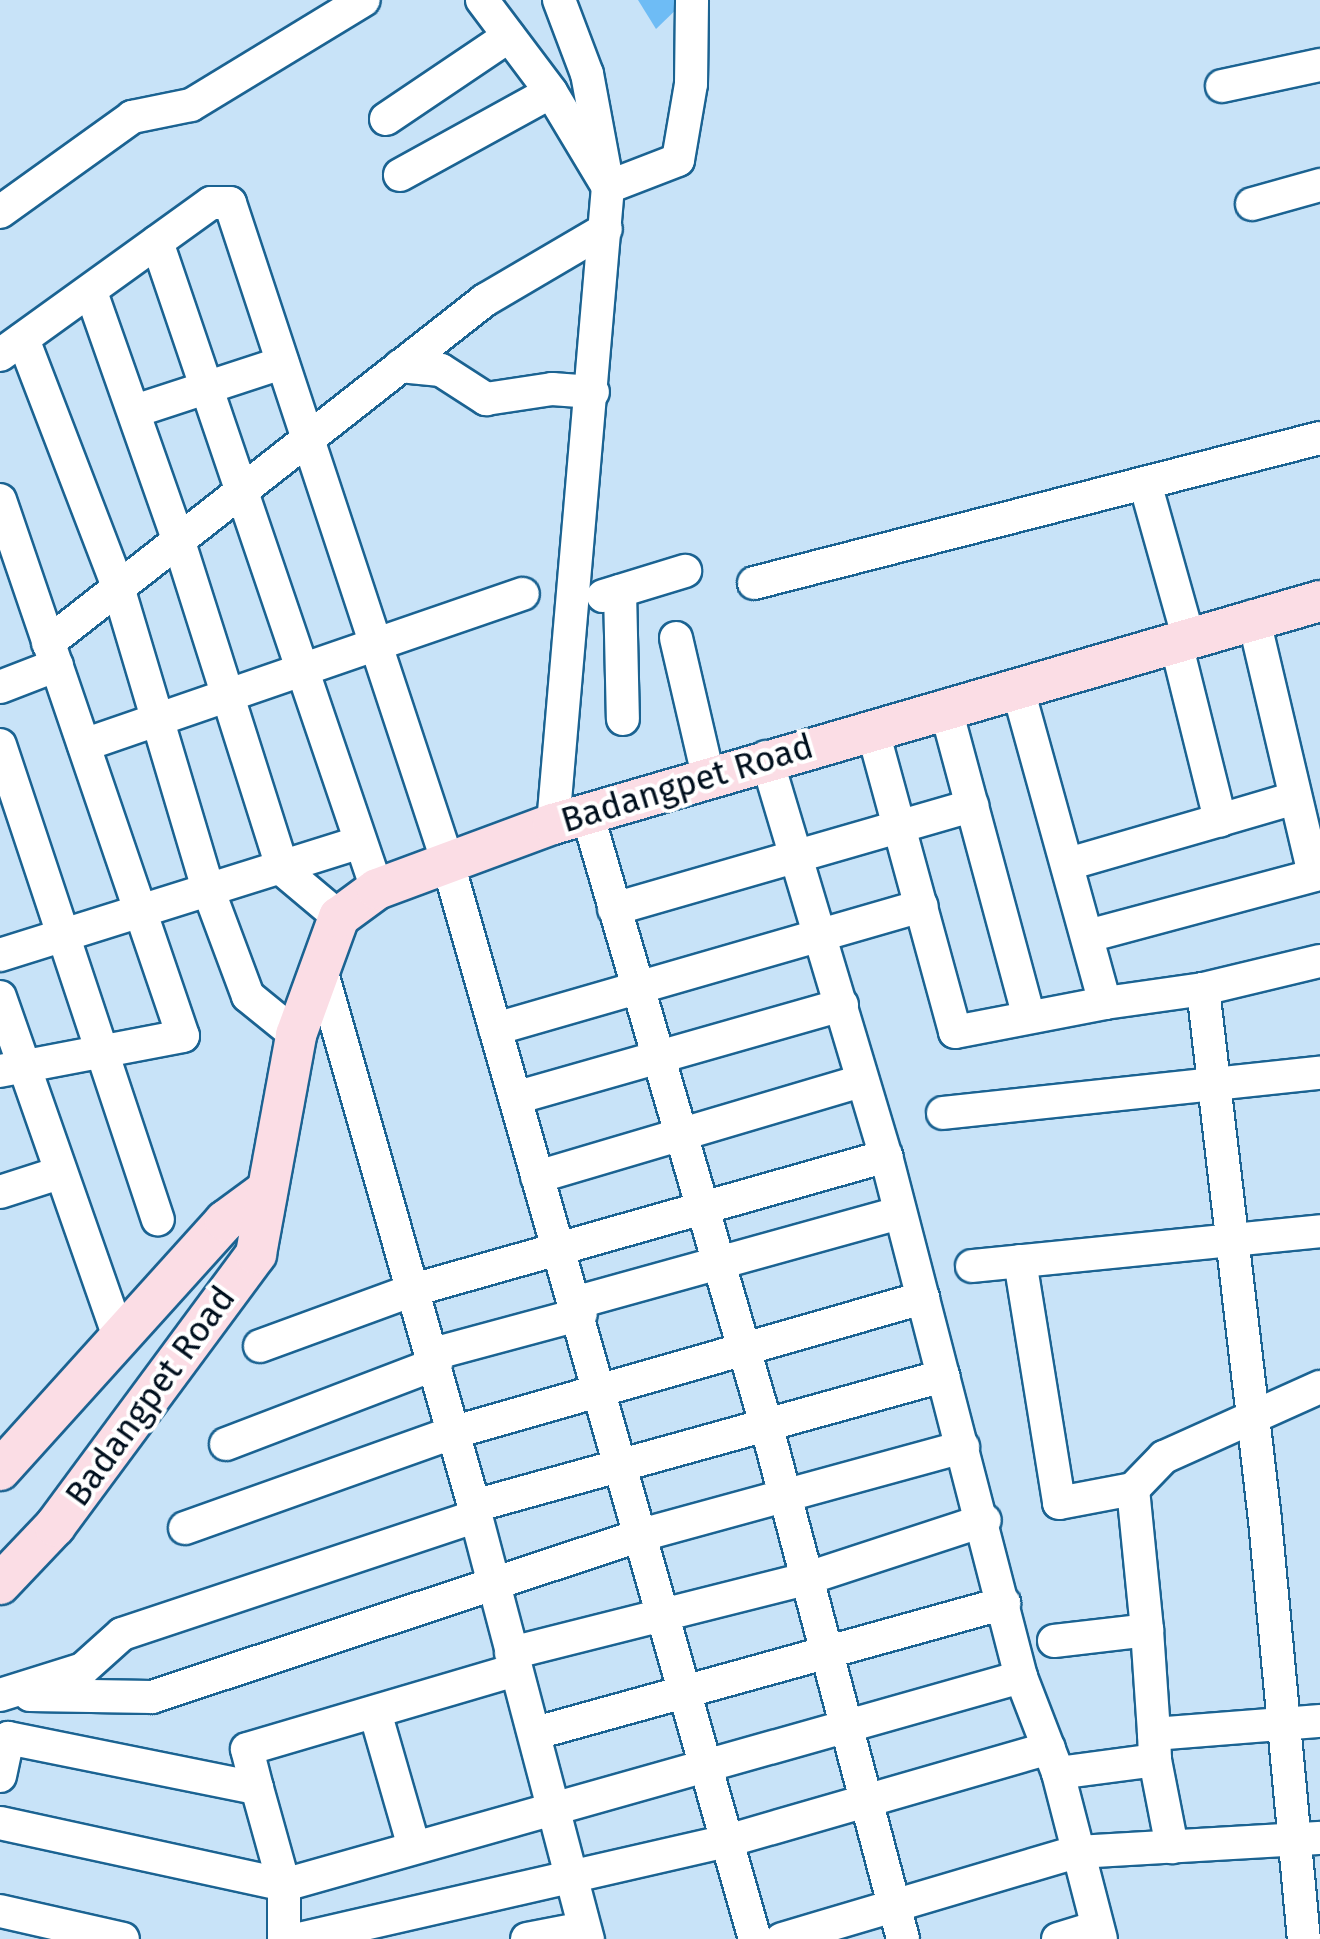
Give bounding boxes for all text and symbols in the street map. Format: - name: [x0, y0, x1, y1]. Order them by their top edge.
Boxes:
- street label: Badangpet Road: [556, 725, 818, 841]
- street label: Badangpet Road: [56, 1278, 244, 1514]

